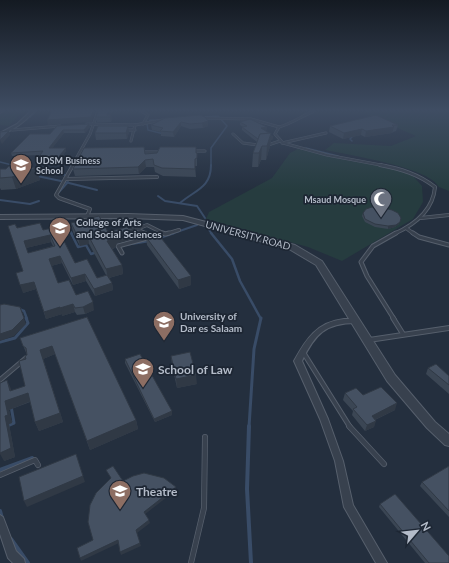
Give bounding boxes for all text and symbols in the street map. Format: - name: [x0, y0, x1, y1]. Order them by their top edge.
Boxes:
- school or university icon: UDSM Business School: [8, 152, 34, 185]
- place label: UDSM Business School: [36, 155, 100, 176]
- mosque icon: Msaud Mosque: [368, 186, 394, 219]
- place label: Msaud Mosque: [304, 194, 366, 205]
- school or university icon: College of Arts and Social Sciences: [47, 215, 73, 248]
- place label: College of Arts and Social Sciences: [76, 216, 162, 240]
- street label: UNIVERSITY ROAD: [204, 218, 292, 252]
- school or university icon: University of Dar es Salaam: [151, 309, 177, 342]
- place label: University of Dar es Salaam: [180, 310, 242, 334]
- school or university icon: School of Law: [130, 356, 156, 389]
- place label: School of Law: [158, 362, 233, 377]
- school or university icon: Theatre: [107, 478, 133, 511]
- place label: Theatre: [136, 484, 178, 499]
- north arrow: [397, 511, 437, 551]
- text: N: [419, 519, 434, 533]

